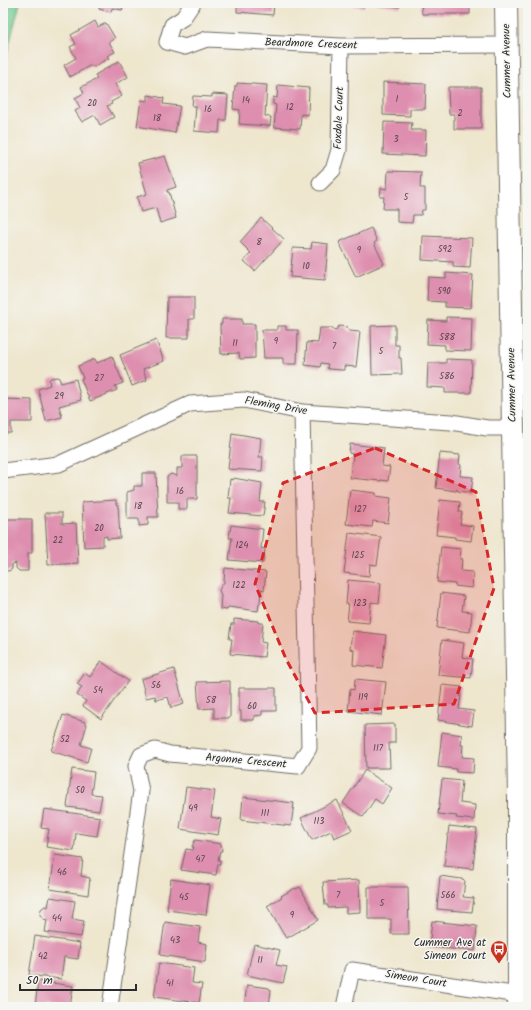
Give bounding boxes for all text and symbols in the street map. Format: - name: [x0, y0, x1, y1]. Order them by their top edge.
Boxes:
- street label: Cummer Avenue: [497, 23, 517, 99]
- street label: Beardmore Crescent: [264, 33, 358, 55]
- street label: Foxdale Court: [329, 86, 349, 150]
- house number: 1: [396, 92, 399, 107]
- house number: 14: [242, 93, 250, 108]
- house number: 20: [87, 96, 97, 111]
- house number: 12: [286, 100, 294, 115]
- house number: 16: [204, 102, 212, 117]
- house number: 2: [457, 106, 463, 121]
- house number: 18: [153, 111, 162, 126]
- house number: 3: [393, 132, 399, 147]
- house number: 5: [404, 190, 410, 205]
- house number: 8: [256, 235, 262, 250]
- house number: 592: [438, 242, 452, 257]
- house number: 9: [357, 243, 362, 258]
- house number: 10: [302, 259, 310, 274]
- house number: 590: [437, 284, 451, 299]
- house number: 588: [439, 330, 455, 345]
- house number: 9: [274, 334, 279, 349]
- house number: 11: [232, 336, 238, 351]
- house number: 7: [332, 339, 337, 354]
- house number: 5: [379, 344, 385, 359]
- street label: Cummer Avenue: [502, 347, 522, 423]
- house number: 586: [439, 369, 455, 384]
- house number: 27: [94, 371, 105, 386]
- house number: 29: [54, 389, 64, 404]
- street label: Fleming Drive: [243, 392, 309, 420]
- house number: 16: [176, 484, 184, 499]
- house number: 18: [134, 499, 143, 514]
- house number: 127: [354, 502, 367, 517]
- house number: 20: [94, 521, 104, 536]
- house number: 22: [53, 533, 63, 548]
- house number: 124: [235, 538, 249, 553]
- house number: 125: [352, 548, 366, 563]
- house number: 122: [232, 578, 246, 593]
- house number: 123: [353, 596, 367, 611]
- house number: 56: [151, 678, 161, 693]
- house number: 54: [93, 683, 103, 698]
- house number: 119: [358, 690, 369, 705]
- house number: 58: [206, 693, 217, 708]
- house number: 60: [247, 699, 257, 714]
- house number: 52: [60, 732, 70, 747]
- house number: 117: [373, 741, 384, 756]
- street label: Argonne Crescent: [205, 748, 288, 774]
- house number: 50: [75, 783, 85, 798]
- house number: 49: [188, 801, 198, 816]
- house number: 111: [261, 806, 269, 821]
- house number: 113: [314, 814, 324, 829]
- house number: 47: [195, 852, 205, 867]
- house number: 46: [57, 865, 67, 880]
- house number: 7: [336, 888, 341, 903]
- house number: 566: [441, 888, 455, 903]
- house number: 45: [179, 890, 190, 905]
- house number: 5: [380, 896, 386, 911]
- house number: 9: [290, 908, 295, 923]
- house number: 44: [52, 911, 62, 926]
- house number: 43: [170, 933, 180, 948]
- place label: Cummer Ave at Simeon Court: [413, 934, 487, 965]
- bus stop icon: Cummer Ave at Simeon Court: [489, 939, 509, 964]
- house number: 42: [38, 949, 48, 964]
- house number: 11: [257, 953, 263, 968]
- street label: Simeon Court: [384, 965, 449, 993]
- scale bar: [20, 966, 136, 992]
- text: 50 m: [26, 971, 53, 990]
- house number: 41: [166, 976, 174, 991]

